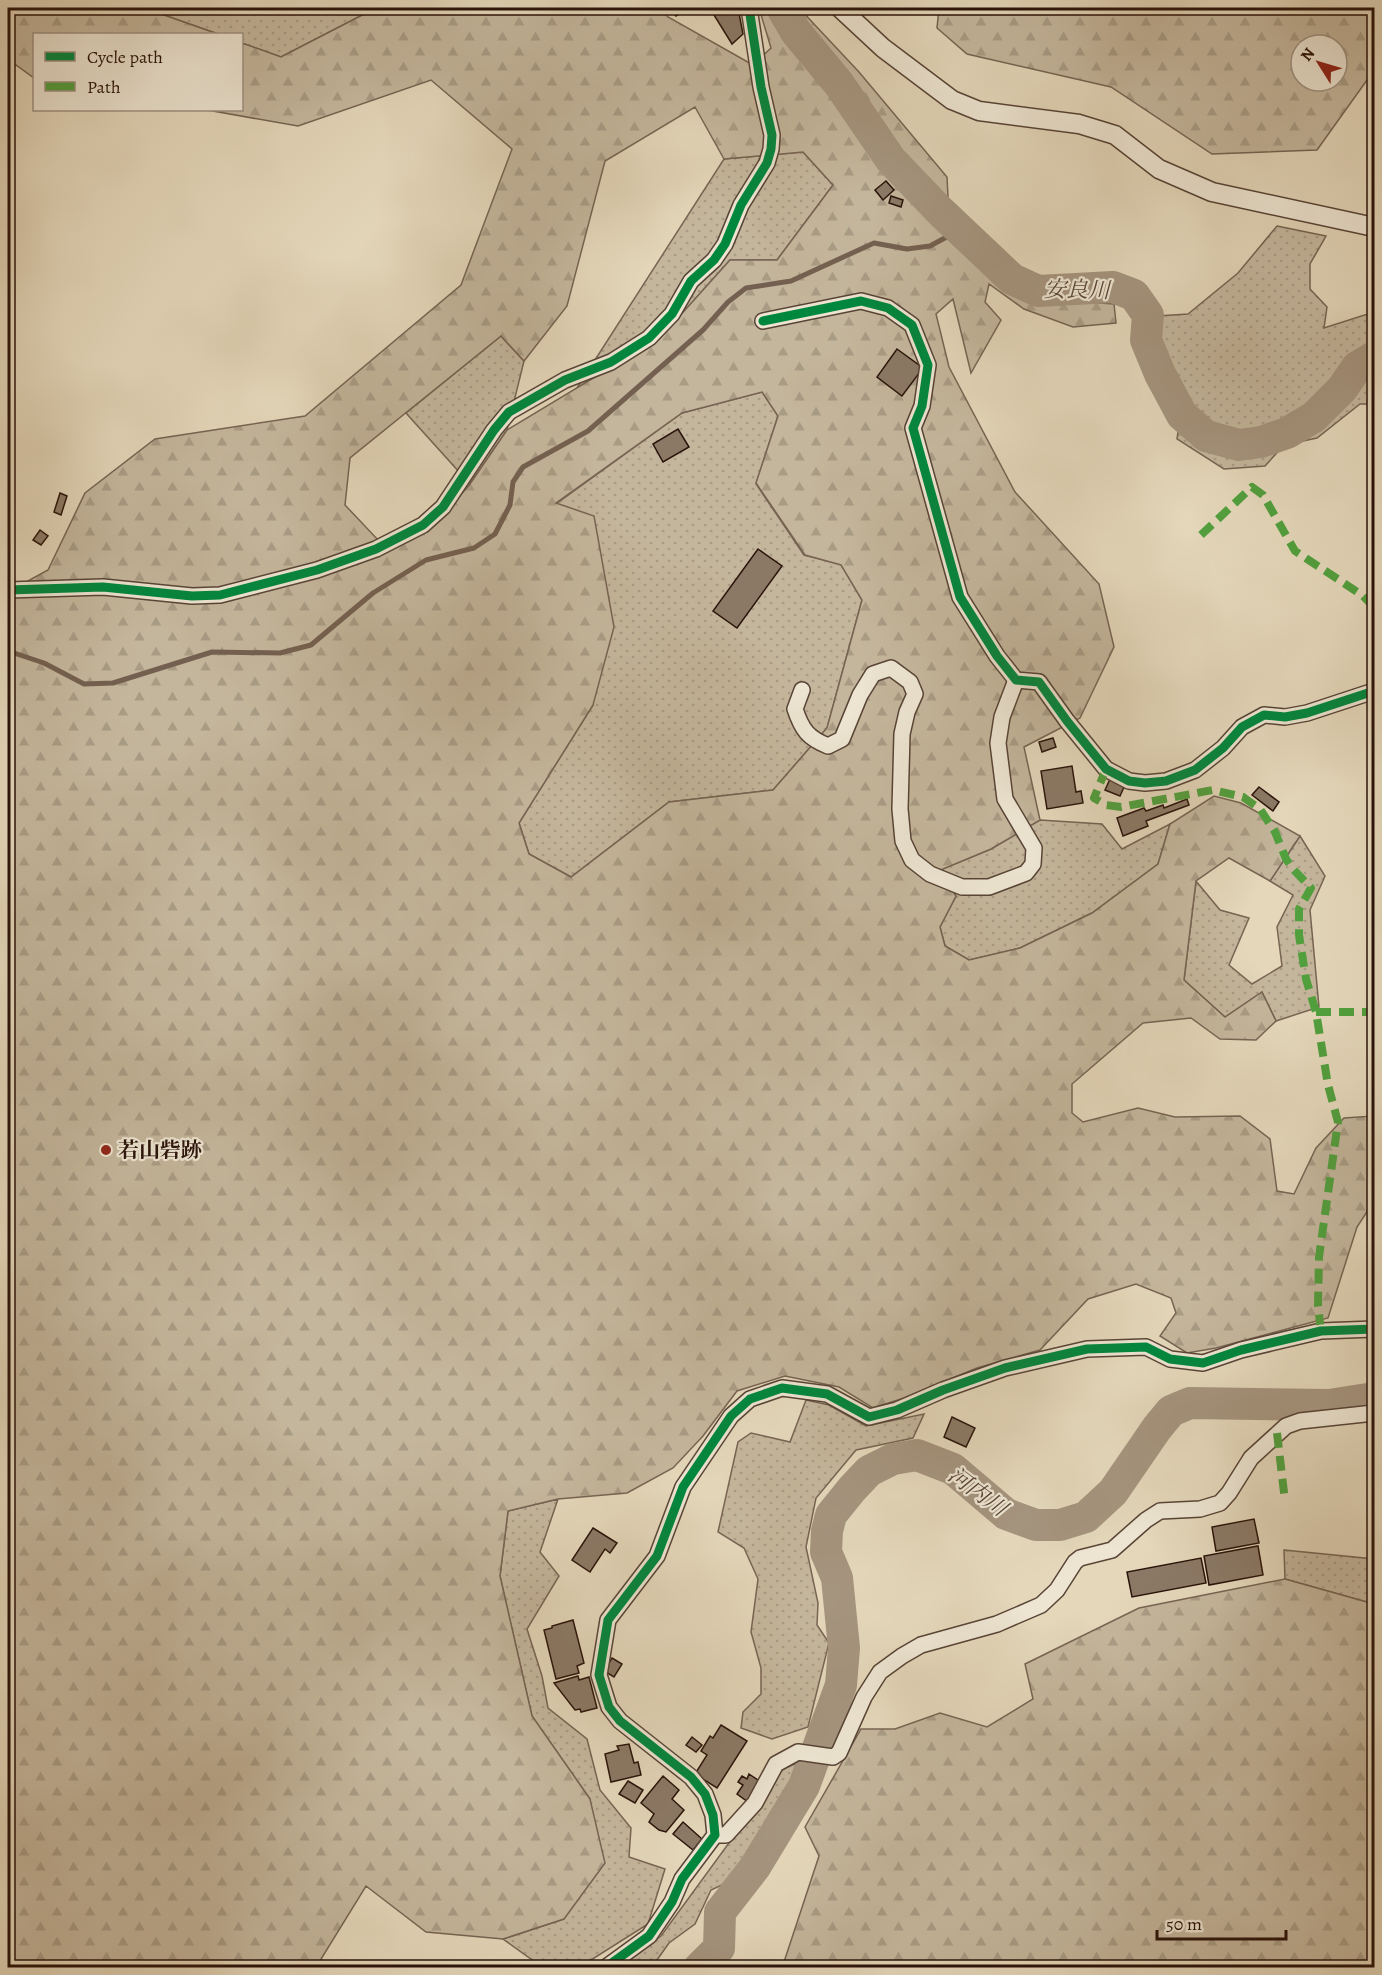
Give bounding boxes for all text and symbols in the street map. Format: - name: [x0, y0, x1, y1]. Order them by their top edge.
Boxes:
- legend: [33, 33, 243, 111]
- north arrow: [1289, 33, 1349, 93]
- text: N: [1296, 43, 1320, 66]
- text: Cycle path: [87, 45, 163, 69]
- text: Path: [87, 75, 121, 99]
- water label: 安良川: [1044, 274, 1112, 306]
- place label: 若山砦跡: [118, 1136, 202, 1164]
- marker: 若山砦跡: [99, 1143, 113, 1157]
- water label: 河内川: [942, 1460, 1015, 1525]
- scale bar: [1157, 1903, 1286, 1941]
- text: 50 m: [1166, 1912, 1202, 1936]

